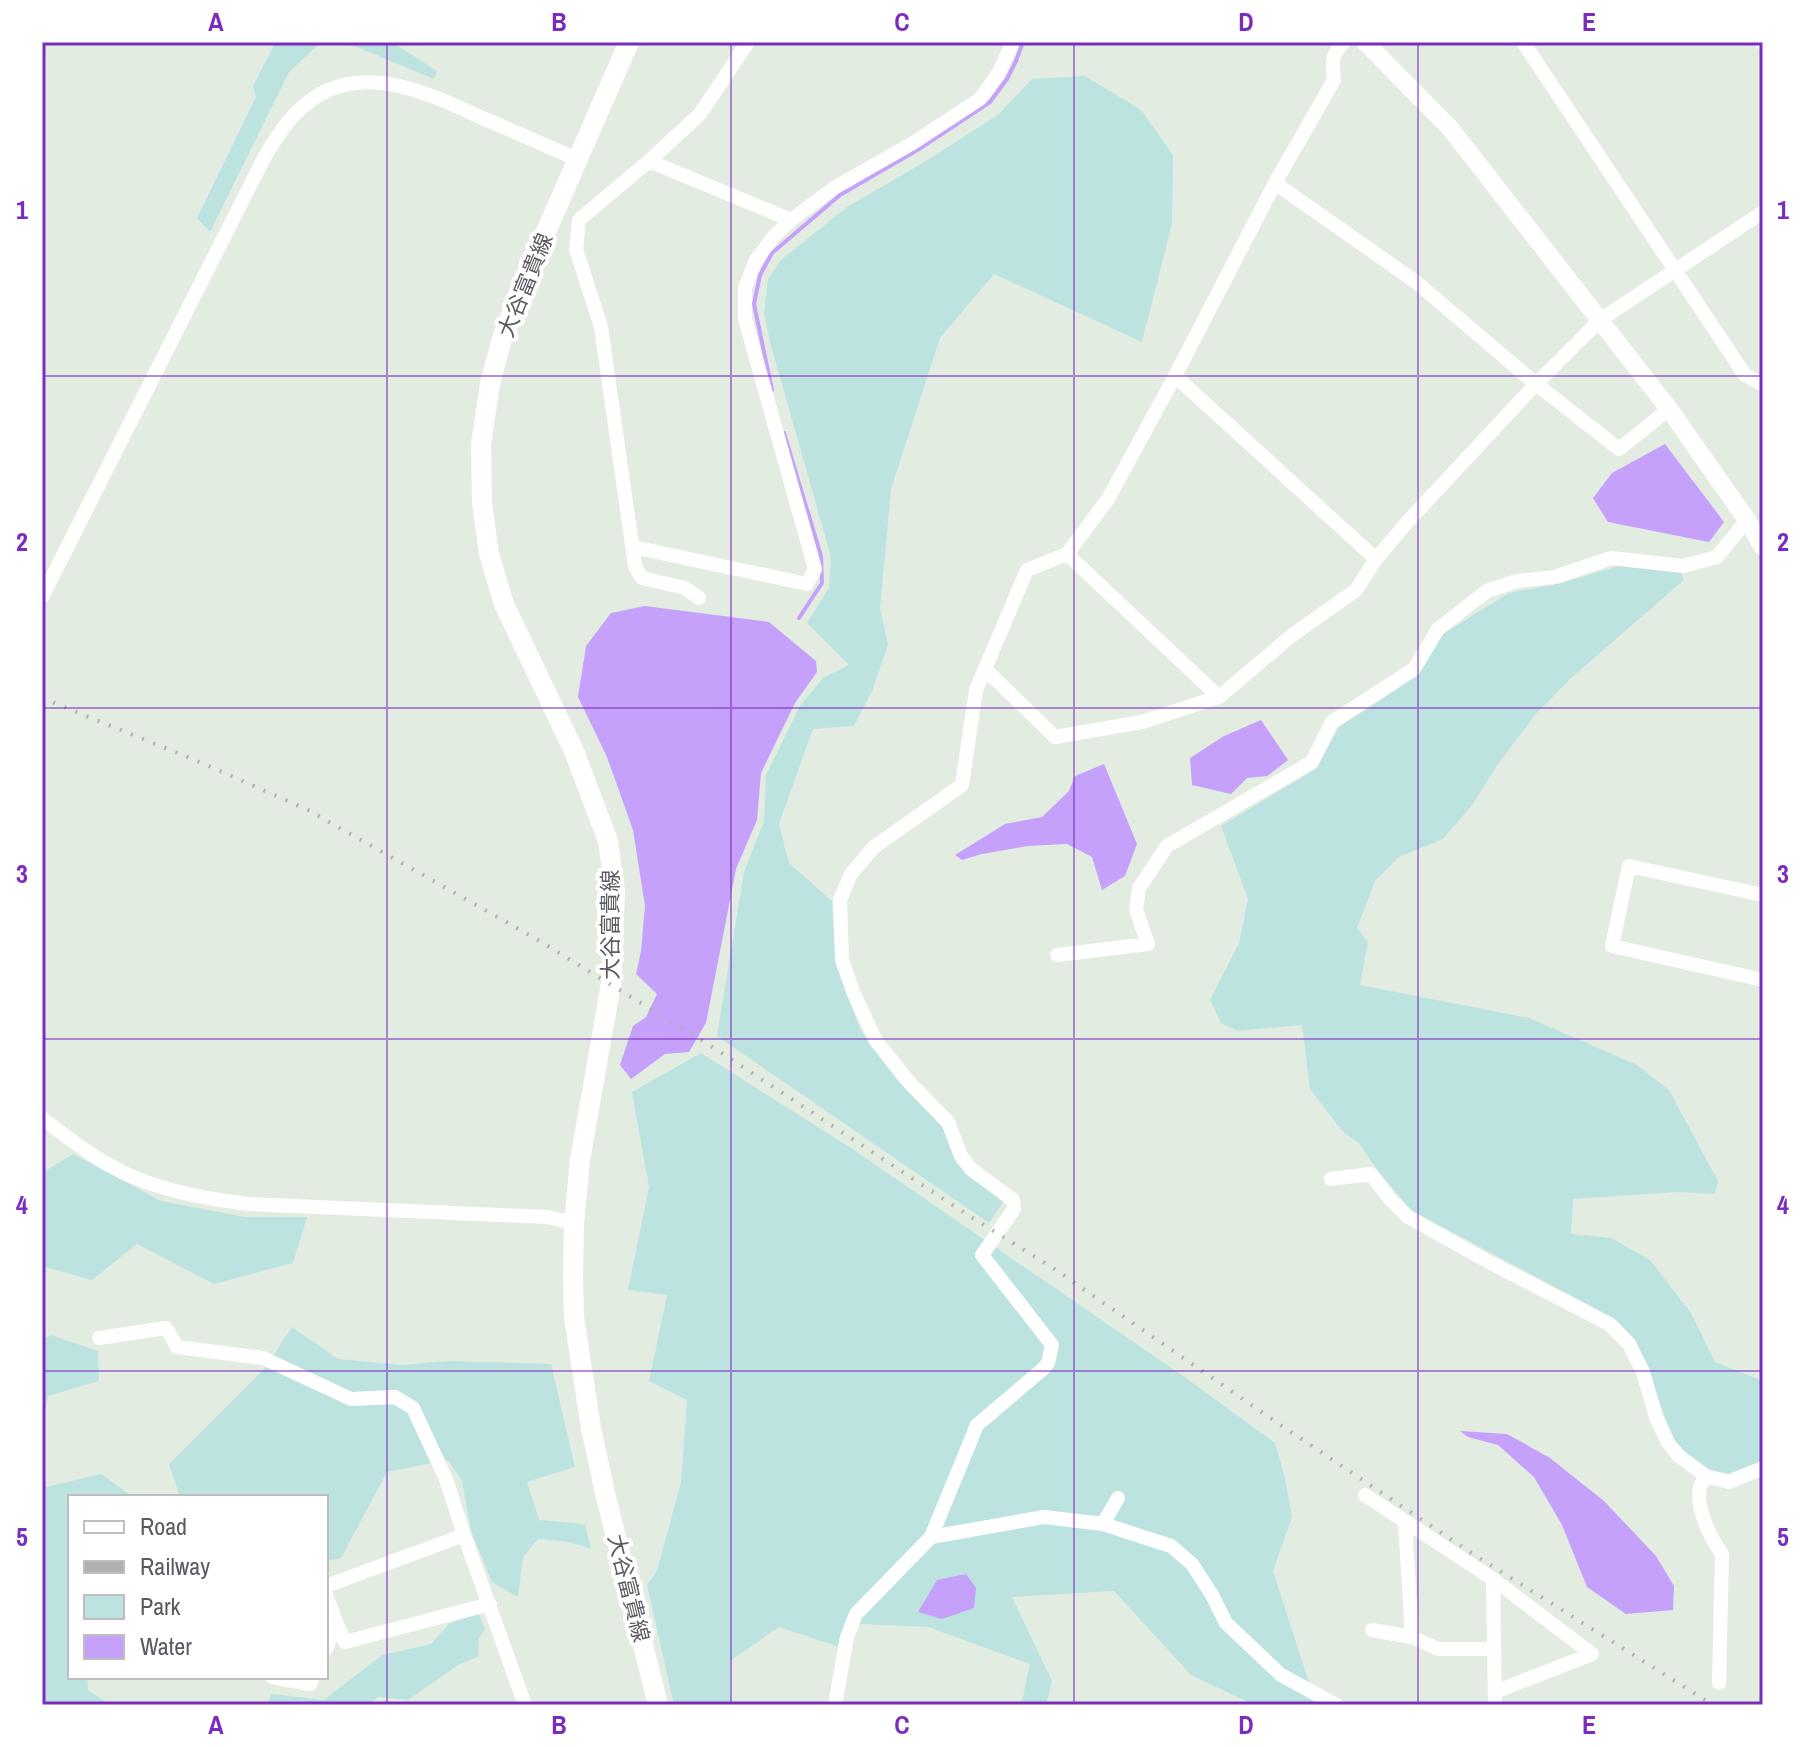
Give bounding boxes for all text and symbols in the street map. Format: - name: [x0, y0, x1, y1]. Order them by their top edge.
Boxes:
- text: A: [208, 4, 224, 39]
- text: B: [551, 4, 567, 39]
- text: C: [894, 4, 910, 39]
- text: D: [1238, 4, 1254, 39]
- text: E: [1582, 4, 1596, 39]
- text: 1: [16, 192, 28, 227]
- text: 1: [1777, 192, 1789, 227]
- street label: 大谷富貴線: [490, 228, 560, 342]
- text: 2: [16, 524, 28, 559]
- text: 2: [1777, 524, 1789, 559]
- text: 3: [16, 856, 28, 891]
- text: 3: [1777, 856, 1789, 891]
- street label: 大谷富貴線: [595, 870, 625, 980]
- text: 4: [16, 1187, 28, 1222]
- text: 4: [1777, 1187, 1789, 1222]
- legend: [68, 1495, 328, 1679]
- text: Road: [140, 1510, 187, 1542]
- text: 5: [16, 1519, 28, 1554]
- text: 5: [1777, 1519, 1789, 1554]
- street label: 大谷富貴線: [601, 1531, 657, 1645]
- text: Railway: [140, 1550, 210, 1582]
- text: Park: [140, 1590, 181, 1622]
- text: Water: [140, 1630, 192, 1662]
- text: A: [208, 1707, 224, 1742]
- text: B: [551, 1707, 567, 1742]
- text: C: [894, 1707, 910, 1742]
- text: D: [1238, 1707, 1254, 1742]
- text: E: [1582, 1707, 1596, 1742]

